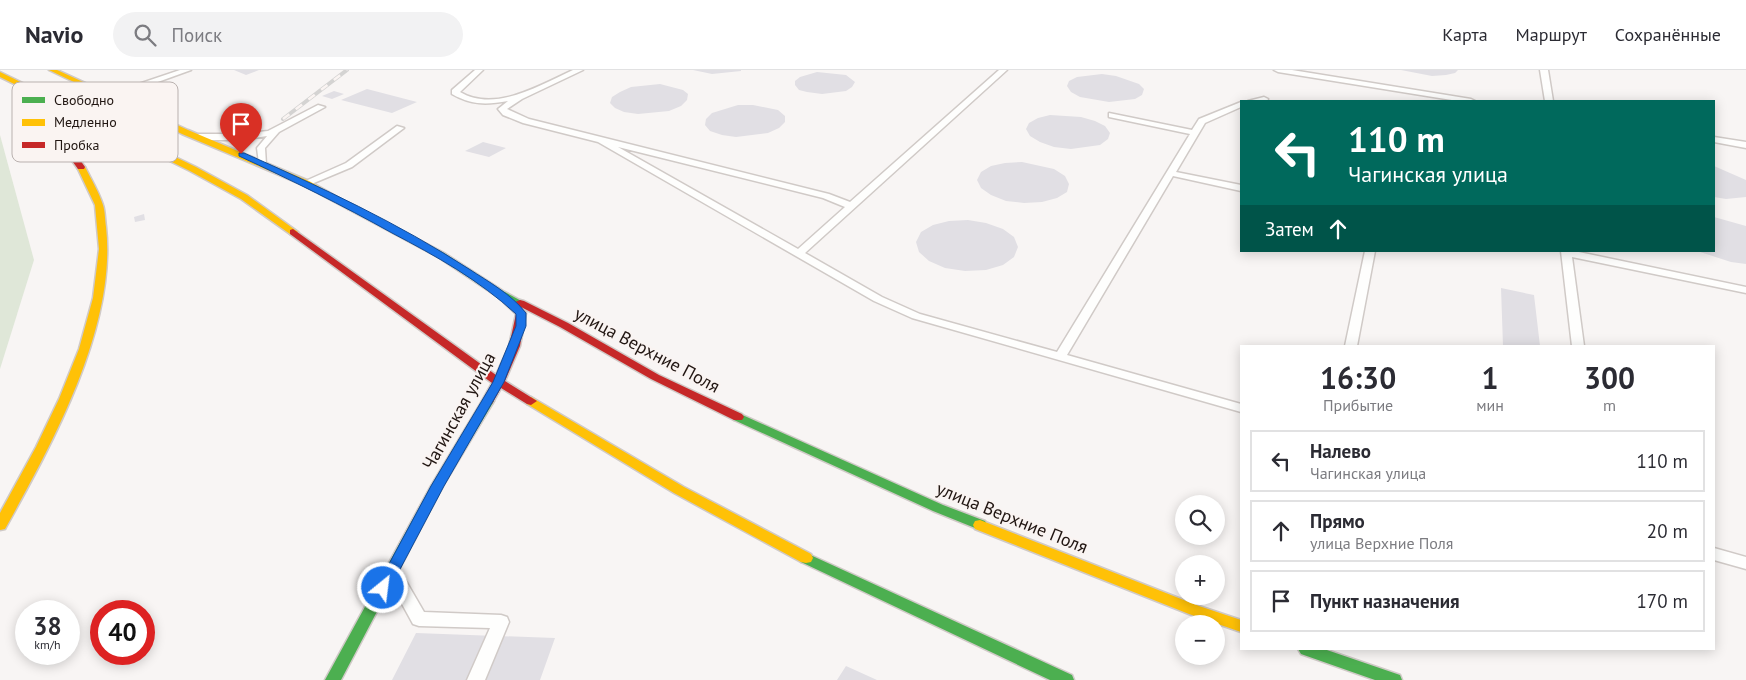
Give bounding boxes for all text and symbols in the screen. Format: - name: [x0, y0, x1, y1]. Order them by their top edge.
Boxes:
- search box: [113, 12, 463, 57]
- text: Navio: [25, 19, 83, 50]
- icon: search: [131, 21, 159, 49]
- text: Поиск: [171, 23, 222, 47]
- text: Карта: [1442, 23, 1488, 46]
- text: Маршрут: [1516, 23, 1587, 46]
- text: Сохранённые: [1615, 23, 1721, 46]
- legend: [12, 82, 178, 162]
- text: Свободно: [54, 91, 114, 109]
- pin: [220, 103, 262, 154]
- icon: arrive: [227, 110, 255, 138]
- text: Медленно: [54, 113, 117, 131]
- text: 110 m: [1348, 116, 1445, 162]
- icon: left: [1265, 120, 1330, 185]
- text: Пробка: [54, 136, 99, 154]
- text: Чагинская улица: [1348, 160, 1508, 188]
- icon: ahead: [1324, 215, 1352, 243]
- text: Затем: [1265, 217, 1314, 241]
- street label: улица Верхние Поля: [571, 302, 724, 398]
- street label: Чагинская улица: [417, 348, 500, 474]
- text: 16:30: [1320, 358, 1396, 397]
- text: 1: [1482, 358, 1499, 397]
- text: 300: [1584, 358, 1635, 397]
- text: Прибытие: [1323, 395, 1393, 415]
- text: мин: [1476, 395, 1504, 415]
- text: m: [1603, 395, 1616, 415]
- text: Налево: [1310, 439, 1371, 463]
- icon: left: [1267, 447, 1295, 475]
- text: 110 m: [1636, 449, 1688, 473]
- text: Чагинская улица: [1310, 463, 1426, 483]
- street label: улица Верхние Поля: [933, 477, 1091, 558]
- map controls: [1175, 495, 1225, 665]
- button: search: [1175, 495, 1225, 545]
- text: Прямо: [1310, 509, 1365, 533]
- icon: ahead: [1267, 517, 1295, 545]
- text: 20 m: [1647, 519, 1688, 543]
- text: улица Верхние Поля: [1310, 533, 1453, 553]
- button: +: [1175, 555, 1225, 605]
- position arrow: [356, 561, 408, 613]
- icon: arrive: [1267, 587, 1295, 615]
- text: Пункт назначения: [1310, 589, 1460, 613]
- text: 170 m: [1636, 589, 1688, 613]
- speed limit sign: 40: [90, 600, 155, 665]
- text: 38: [33, 610, 62, 642]
- button: −: [1175, 615, 1225, 665]
- text: km/h: [34, 637, 61, 652]

